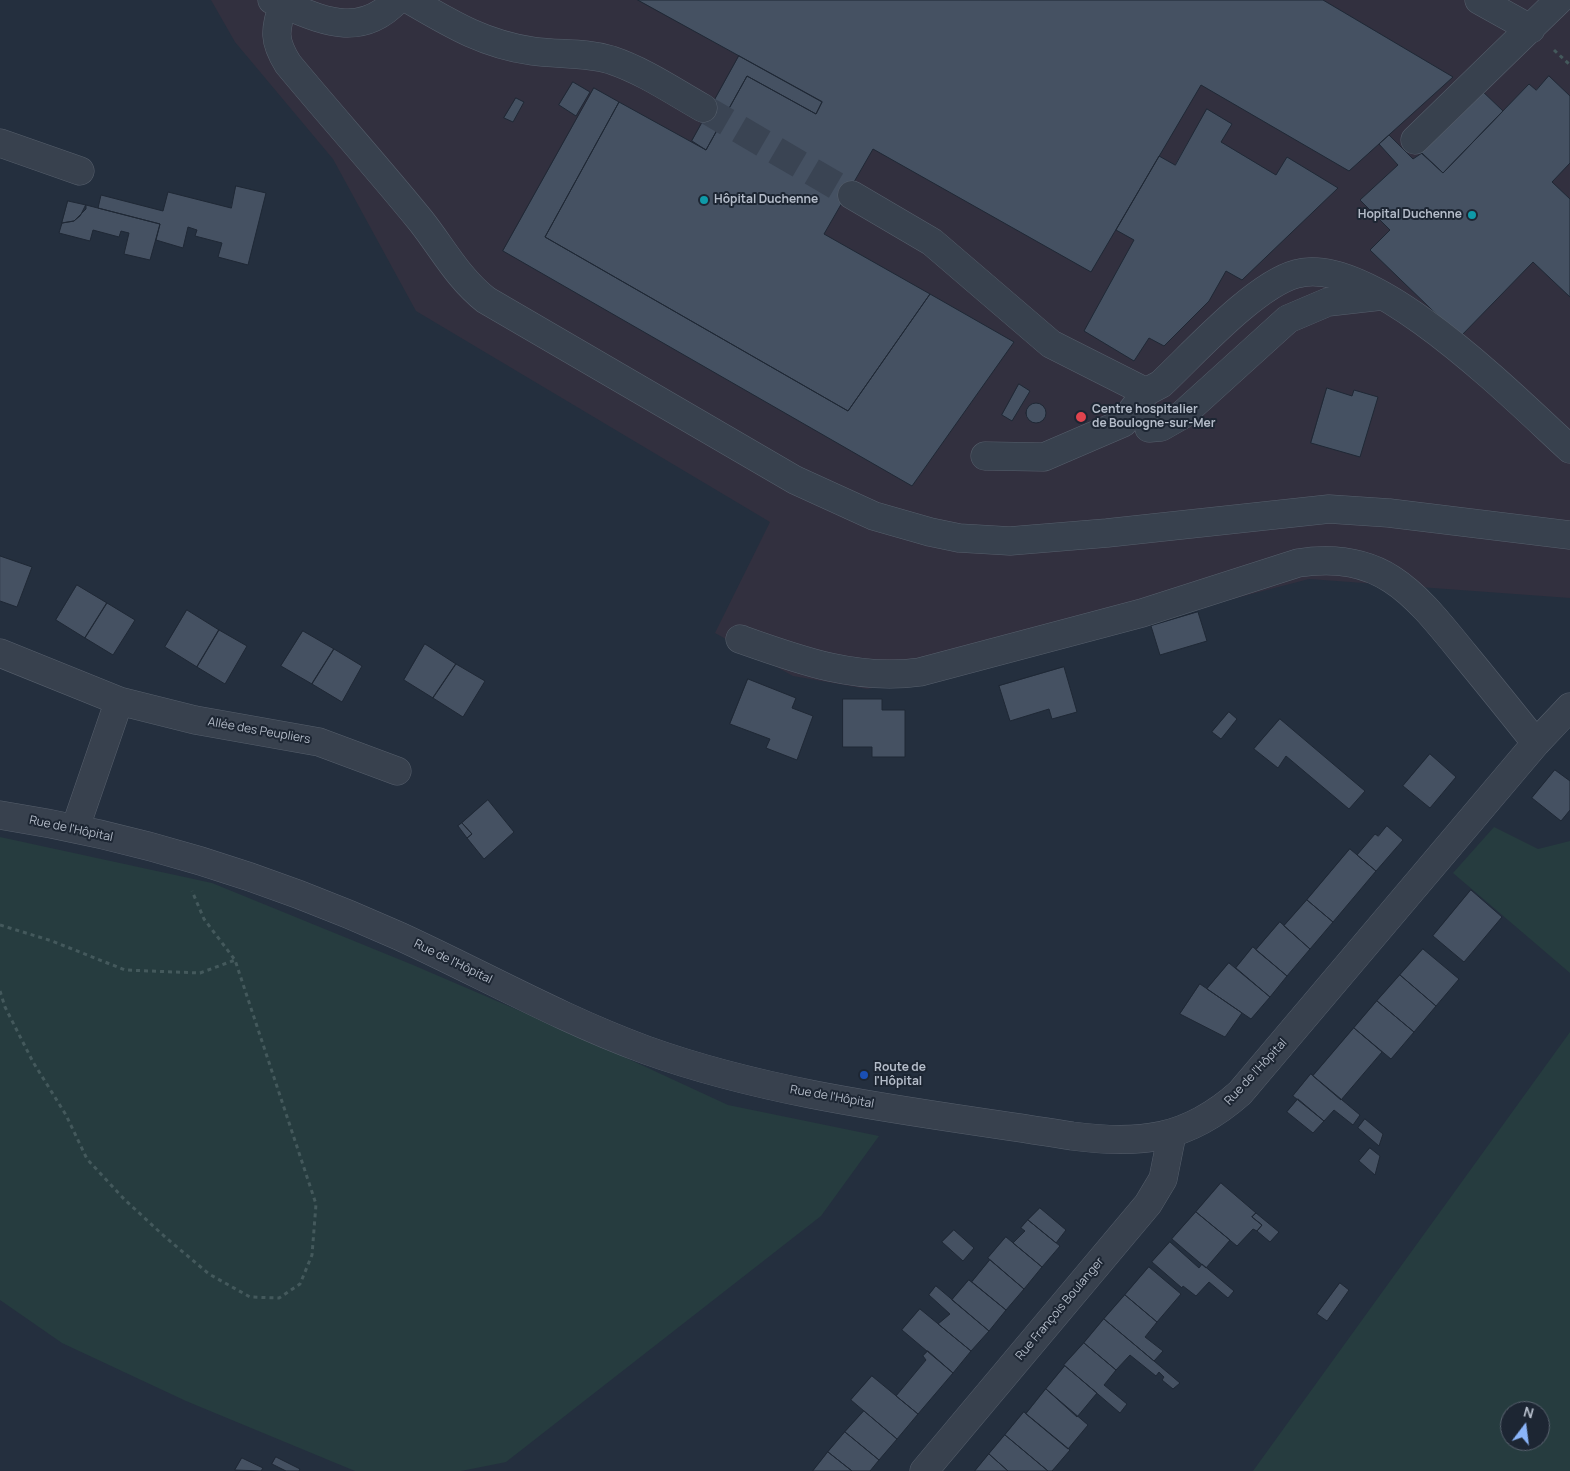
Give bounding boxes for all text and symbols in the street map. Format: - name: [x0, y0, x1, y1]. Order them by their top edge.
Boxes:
- place label: Hôpital Duchenne: [714, 193, 818, 207]
- marker: Hôpital Duchenne: [698, 194, 710, 206]
- place label: Hopital Duchenne: [1358, 208, 1462, 222]
- marker: Hopital Duchenne: [1466, 209, 1478, 221]
- place label: Centre hospitalier de Boulogne-sur-Mer: [1092, 403, 1215, 431]
- marker: Centre hospitalier de Boulogne-sur-Mer: [1074, 410, 1088, 424]
- street label: Allée des Peupliers: [207, 715, 311, 747]
- street label: Rue de l'Hôpital: [28, 813, 114, 845]
- street label: Rue de l'Hôpital: [412, 937, 494, 987]
- street label: Rue de l'Hôpital: [1222, 1036, 1290, 1108]
- place label: Route de l'Hôpital: [874, 1061, 926, 1089]
- marker: Route de l'Hôpital: [858, 1069, 870, 1081]
- street label: Rue de l'Hôpital: [789, 1083, 875, 1111]
- street label: Rue François Boulanger: [1013, 1255, 1107, 1363]
- north arrow: [1500, 1401, 1550, 1451]
- text: N: [1521, 1402, 1536, 1422]

